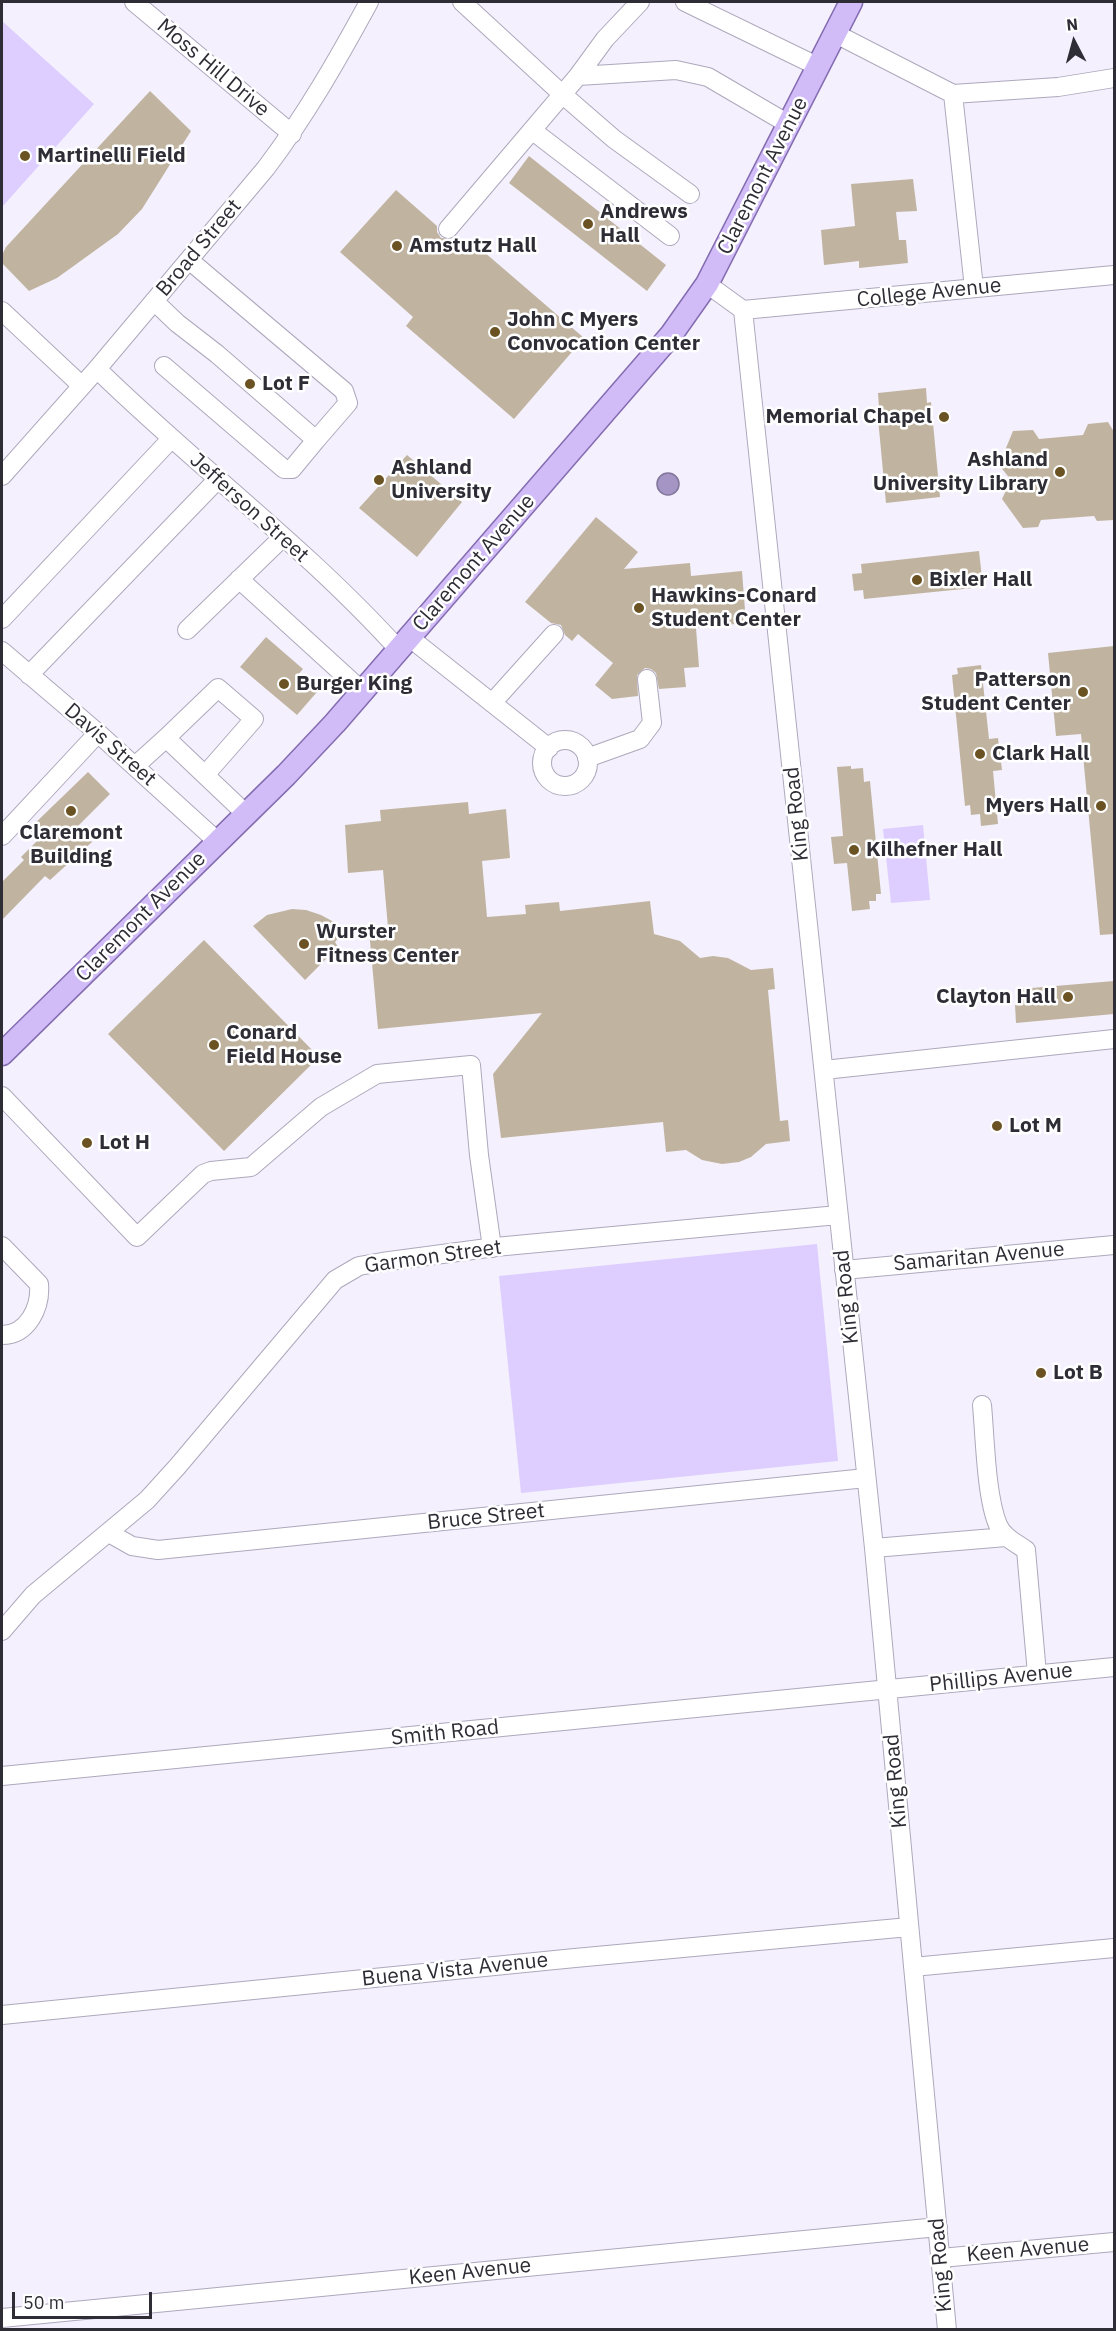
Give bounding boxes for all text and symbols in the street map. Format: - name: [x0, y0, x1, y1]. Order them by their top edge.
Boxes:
- north arrow: [1044, 12, 1104, 72]
- street label: Moss Hill Drive: [152, 14, 274, 122]
- text: N: [1065, 14, 1079, 35]
- street label: Claremont Avenue: [712, 93, 814, 259]
- place label: Martinelli Field: [37, 143, 186, 169]
- marker: Martinelli Field: [18, 149, 32, 163]
- street label: Broad Street: [151, 194, 247, 302]
- place label: Andrews Hall: [600, 199, 688, 249]
- marker: Andrews Hall: [581, 217, 595, 231]
- place label: Amstutz Hall: [409, 233, 537, 259]
- marker: Amstutz Hall: [390, 239, 404, 253]
- street label: College Avenue: [855, 273, 1003, 313]
- place label: John C Myers Convocation Center: [507, 307, 700, 357]
- marker: John C Myers Convocation Center: [488, 325, 502, 339]
- place label: Lot F: [262, 371, 310, 397]
- marker: Lot F: [243, 377, 257, 391]
- place label: Memorial Chapel: [766, 404, 932, 430]
- marker: Memorial Chapel: [937, 410, 951, 424]
- place label: Ashland University Library: [873, 447, 1048, 497]
- street label: Jefferson Street: [184, 448, 314, 568]
- place label: Ashland University: [391, 455, 491, 505]
- marker: Ashland University Library: [1053, 465, 1067, 479]
- marker: Ashland University: [372, 473, 386, 487]
- street label: Claremont Avenue: [408, 489, 540, 637]
- place label: Bixler Hall: [929, 567, 1032, 593]
- marker: Bixler Hall: [910, 573, 924, 587]
- place label: Hawkins-Conard Student Center: [651, 583, 817, 633]
- marker: Hawkins-Conard Student Center: [632, 601, 646, 615]
- place label: Patterson Student Center: [921, 667, 1071, 717]
- place label: Burger King: [296, 671, 412, 697]
- marker: Burger King: [277, 677, 291, 691]
- marker: Patterson Student Center: [1076, 685, 1090, 699]
- street label: Davis Street: [59, 698, 161, 792]
- place label: Clark Hall: [992, 741, 1089, 767]
- marker: Clark Hall: [973, 747, 987, 761]
- street label: King Road: [780, 766, 814, 862]
- place label: Myers Hall: [985, 793, 1089, 819]
- marker: Myers Hall: [1094, 799, 1108, 813]
- marker: Claremont Building: [64, 804, 78, 818]
- place label: Claremont Building: [19, 820, 123, 870]
- place label: Kilhefner Hall: [866, 837, 1002, 863]
- marker: Kilhefner Hall: [847, 843, 861, 857]
- street label: Claremont Avenue: [71, 847, 211, 987]
- place label: Wurster Fitness Center: [316, 919, 459, 969]
- marker: Wurster Fitness Center: [297, 937, 311, 951]
- place label: Clayton Hall: [936, 984, 1056, 1010]
- marker: Clayton Hall: [1061, 990, 1075, 1004]
- place label: Conard Field House: [226, 1020, 342, 1070]
- marker: Conard Field House: [207, 1038, 221, 1052]
- place label: Lot M: [1009, 1113, 1062, 1139]
- marker: Lot M: [990, 1119, 1004, 1133]
- place label: Lot H: [99, 1130, 150, 1156]
- marker: Lot H: [80, 1136, 94, 1150]
- street label: Garmon Street: [363, 1235, 503, 1279]
- street label: Samaritan Avenue: [892, 1237, 1066, 1277]
- street label: King Road: [830, 1249, 864, 1345]
- place label: Lot B: [1053, 1360, 1103, 1386]
- marker: Lot B: [1034, 1366, 1048, 1380]
- street label: Bruce Street: [426, 1498, 546, 1536]
- street label: Phillips Avenue: [928, 1658, 1074, 1698]
- street label: Smith Road: [390, 1715, 500, 1751]
- street label: King Road: [879, 1733, 913, 1829]
- street label: Buena Vista Avenue: [361, 1948, 549, 1992]
- street label: King Road: [924, 2217, 958, 2313]
- street label: Keen Avenue: [966, 2232, 1090, 2268]
- street label: Keen Avenue: [408, 2253, 532, 2291]
- scale bar: [15, 2280, 154, 2318]
- text: 50 m: [23, 2291, 65, 2314]

